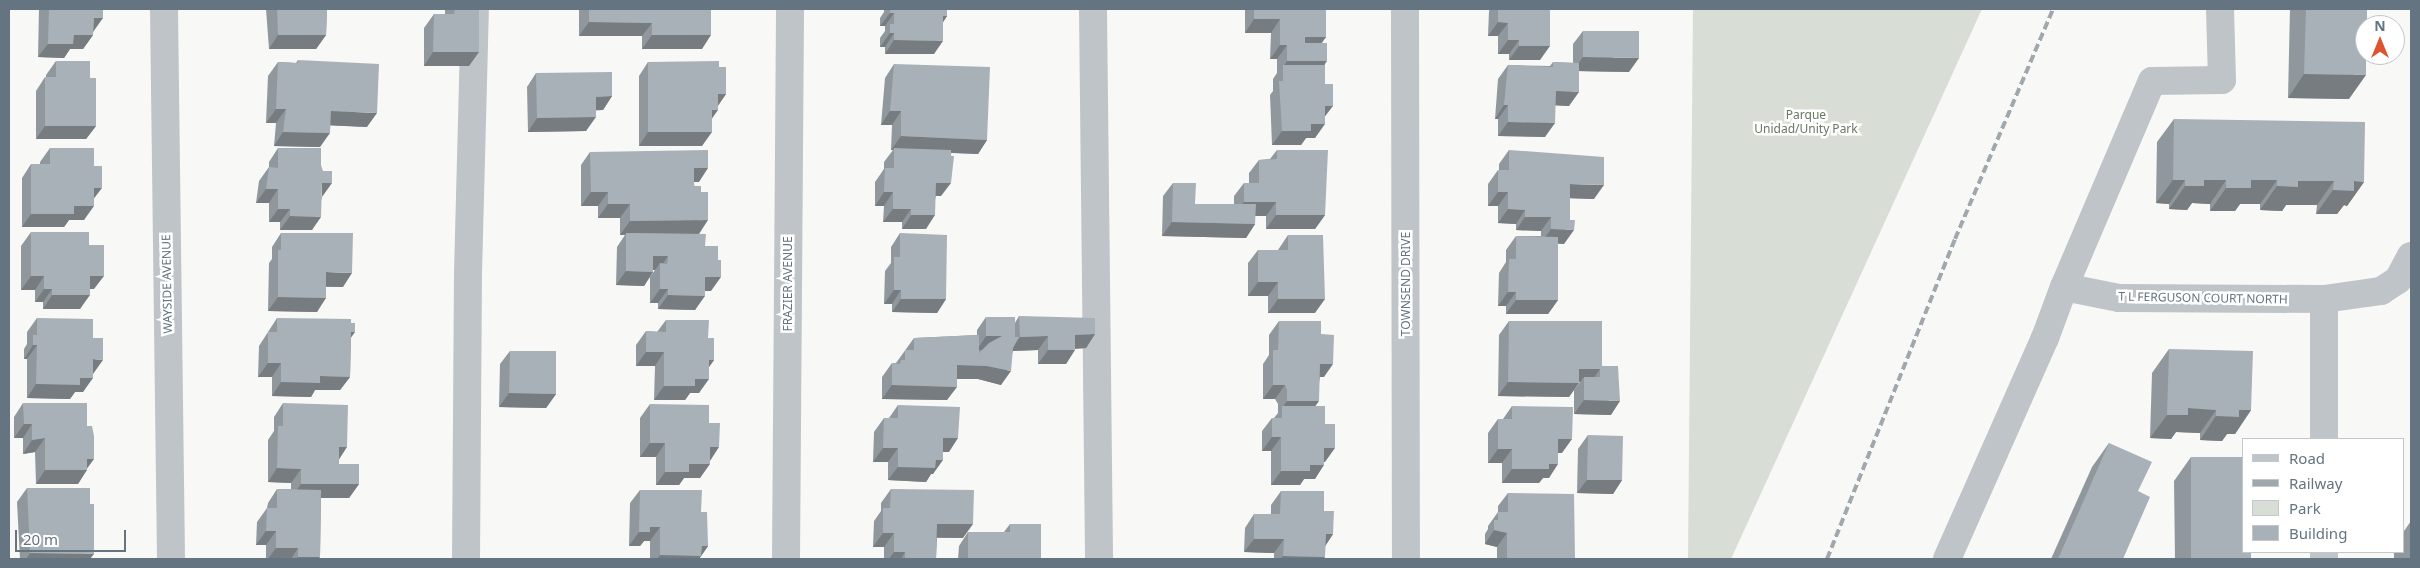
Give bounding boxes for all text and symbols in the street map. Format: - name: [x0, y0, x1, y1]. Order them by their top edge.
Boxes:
- north arrow: [2355, 15, 2405, 65]
- text: N: [2374, 16, 2386, 35]
- park label: Parque Unidad/Unity Park: [1754, 108, 1858, 136]
- street label: TOWNSEND DRIVE: [1399, 232, 1413, 336]
- street label: WAYSIDE AVENUE: [159, 234, 175, 334]
- street label: FRAZIER AVENUE: [781, 236, 795, 332]
- street label: T L FERGUSON COURT NORTH: [2118, 289, 2288, 307]
- legend: [2242, 438, 2405, 553]
- text: Road: [2289, 448, 2325, 468]
- text: Railway: [2289, 473, 2342, 493]
- text: Park: [2289, 498, 2321, 518]
- scale bar: [18, 520, 129, 552]
- text: Building: [2289, 523, 2347, 543]
- text: 20 m: [23, 529, 58, 549]

